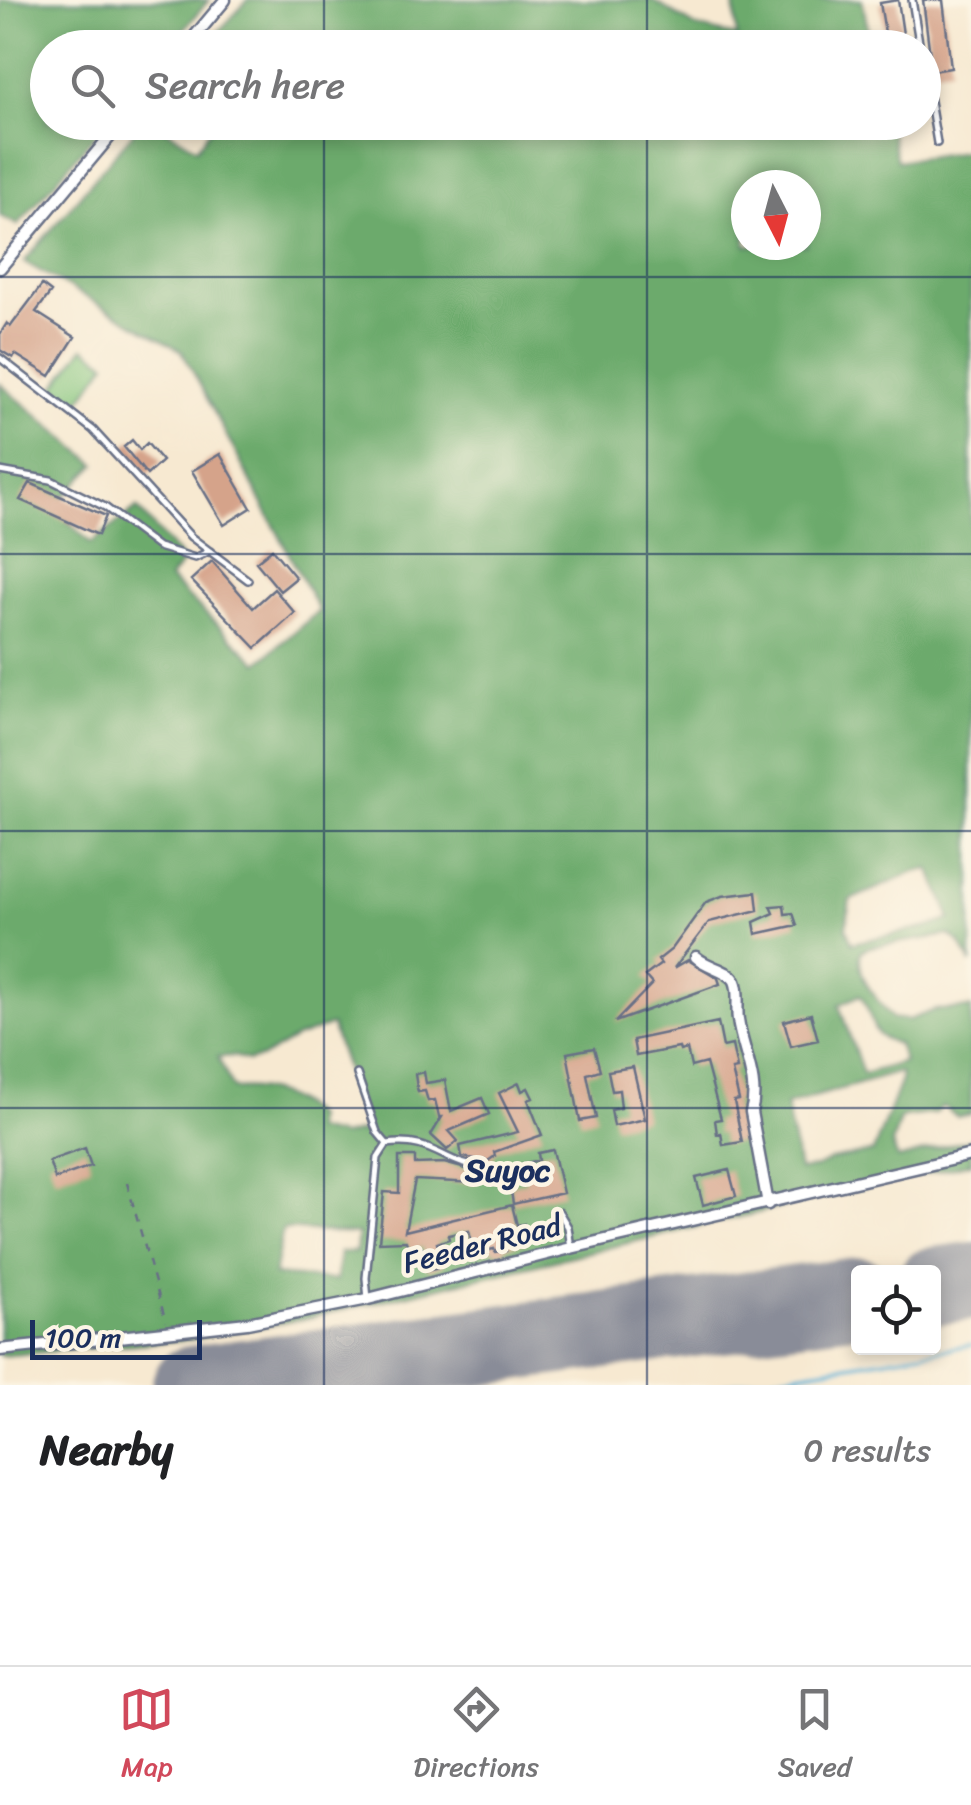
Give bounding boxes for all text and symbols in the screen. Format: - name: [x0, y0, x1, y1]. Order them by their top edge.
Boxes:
- search box: [30, 30, 941, 140]
- text: Search here: [145, 52, 345, 119]
- icon: search: [65, 58, 120, 113]
- north arrow: [731, 170, 821, 260]
- district label: Suyoc: [464, 1142, 551, 1199]
- street label: Feeder Road: [397, 1198, 569, 1290]
- map controls: [851, 1265, 941, 1355]
- button: locate: [851, 1265, 941, 1355]
- text: 100 m: [45, 1313, 121, 1362]
- scale bar: [30, 1315, 202, 1360]
- text: Nearby: [40, 1413, 173, 1487]
- text: 0 results: [803, 1422, 931, 1479]
- tab: Map: [119, 1682, 174, 1791]
- tab: Directions: [413, 1682, 539, 1791]
- tab: Saved: [778, 1682, 852, 1791]

